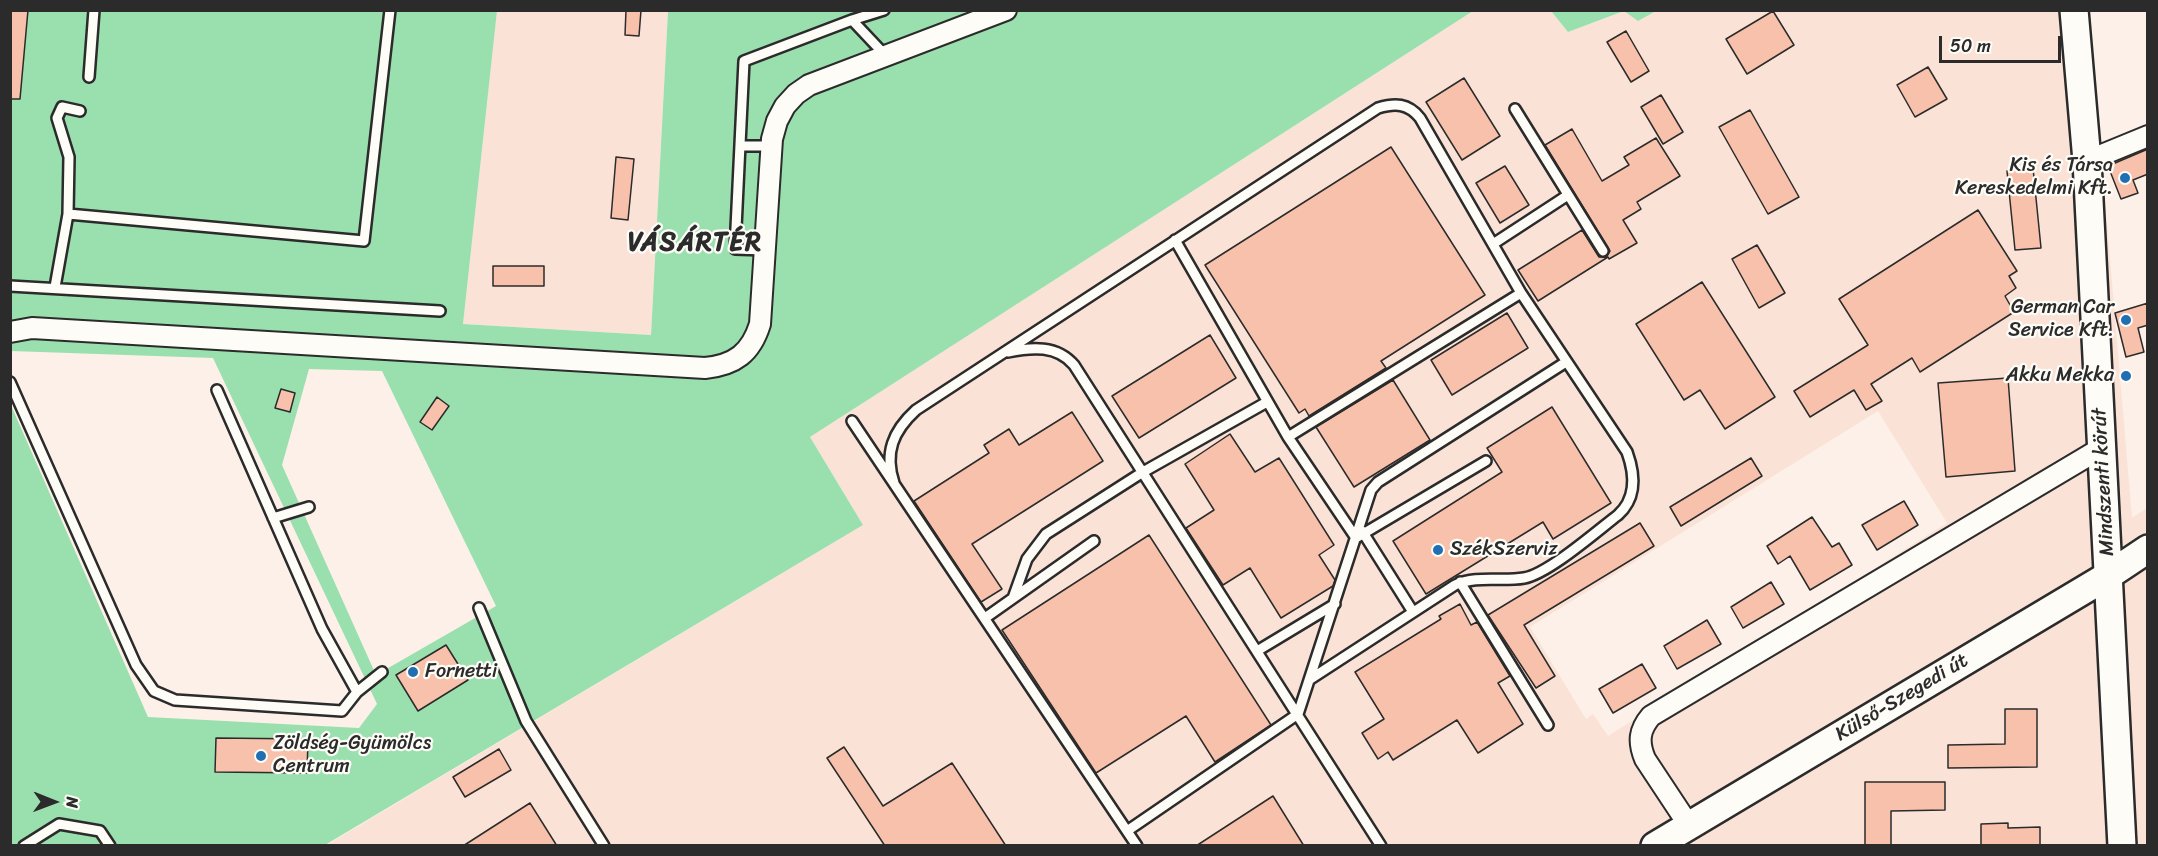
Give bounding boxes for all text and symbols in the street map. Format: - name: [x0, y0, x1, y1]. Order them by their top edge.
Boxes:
- scale bar: [1942, 24, 2064, 62]
- text: 50 m: [1950, 30, 1991, 62]
- place label: Kis és Társa Kereskedelmi Kft.: [1955, 154, 2113, 201]
- marker: Kis és Társa Kereskedelmi Kft.: [2118, 171, 2132, 185]
- district label: VÁSÁRTÉR: [628, 227, 762, 259]
- place label: German Car Service Kft.: [2008, 296, 2114, 343]
- marker: German Car Service Kft.: [2119, 313, 2133, 327]
- place label: Akku Mekka: [2006, 364, 2114, 388]
- marker: Akku Mekka: [2119, 369, 2133, 383]
- street label: Mindszenti körút: [2088, 407, 2120, 557]
- place label: SzékSzerviz: [1450, 538, 1558, 562]
- marker: SzékSzerviz: [1431, 543, 1445, 557]
- street label: Külső-Szegedi út: [1831, 649, 1973, 747]
- place label: Fornetti: [425, 660, 497, 684]
- marker: Fornetti: [406, 665, 420, 679]
- place label: Zöldség-Gyümölcs Centrum: [273, 732, 431, 779]
- marker: Zöldség-Gyümölcs Centrum: [254, 749, 268, 763]
- north arrow: [24, 772, 84, 832]
- text: N: [58, 797, 87, 808]

